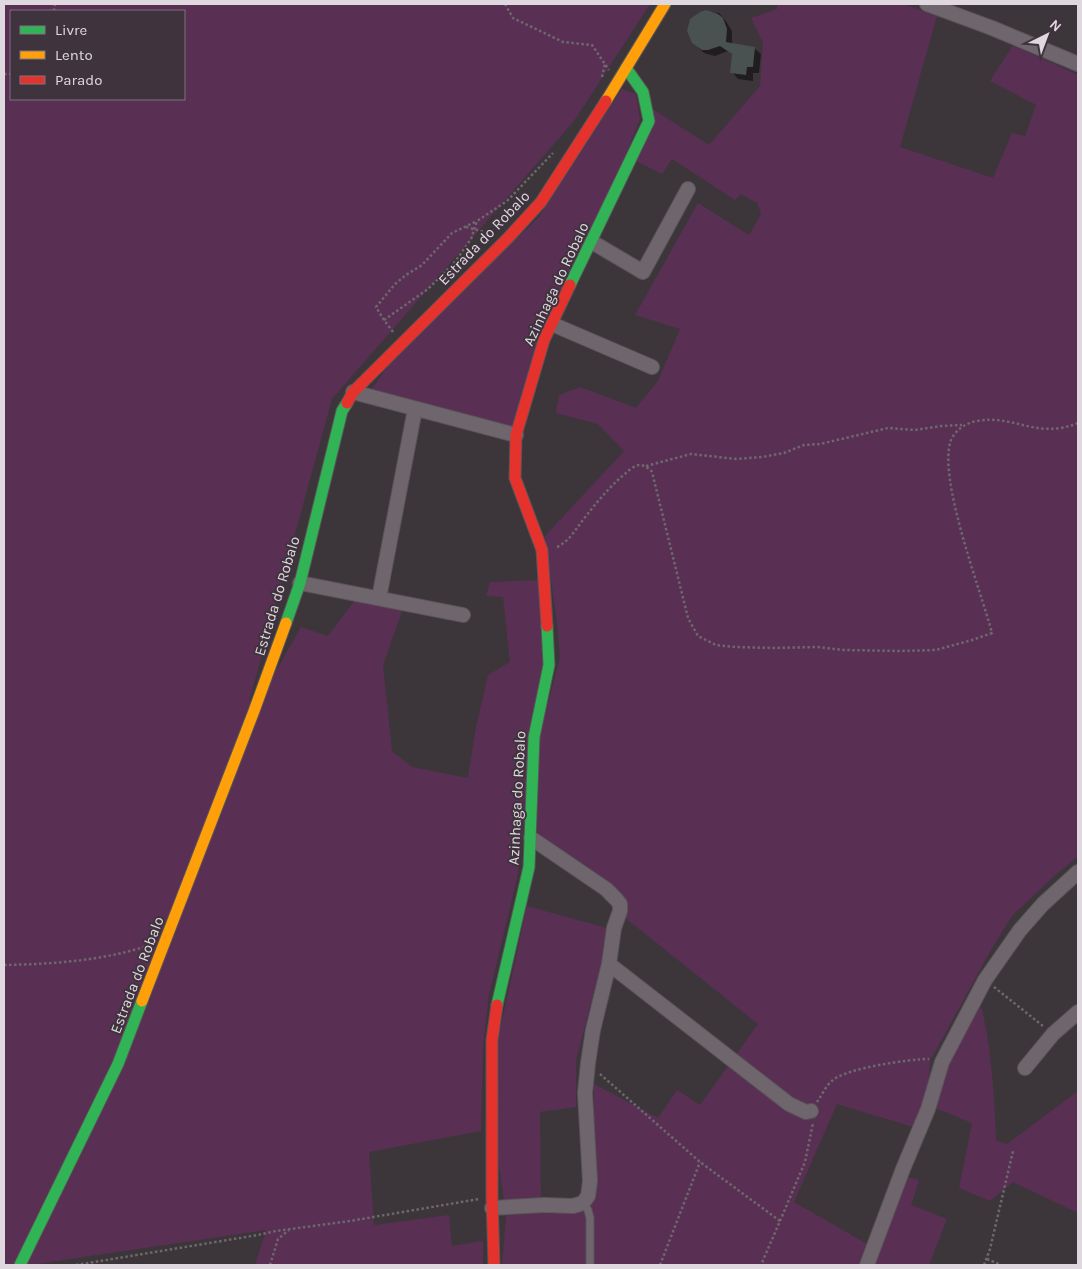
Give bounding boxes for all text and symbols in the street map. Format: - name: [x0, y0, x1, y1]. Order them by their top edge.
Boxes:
- legend: [10, 10, 185, 100]
- north arrow: [1022, 10, 1072, 60]
- text: N: [1046, 16, 1065, 35]
- text: Livre: [55, 21, 87, 39]
- text: Lento: [55, 46, 93, 64]
- text: Parado: [55, 71, 102, 89]
- street label: Estrada do Robalo: [434, 187, 534, 289]
- street label: Azinhaga do Robalo: [519, 219, 593, 349]
- street label: Estrada do Robalo: [250, 534, 304, 658]
- street label: Azinhaga do Robalo: [504, 730, 530, 866]
- street label: Estrada do Robalo: [106, 914, 168, 1036]

